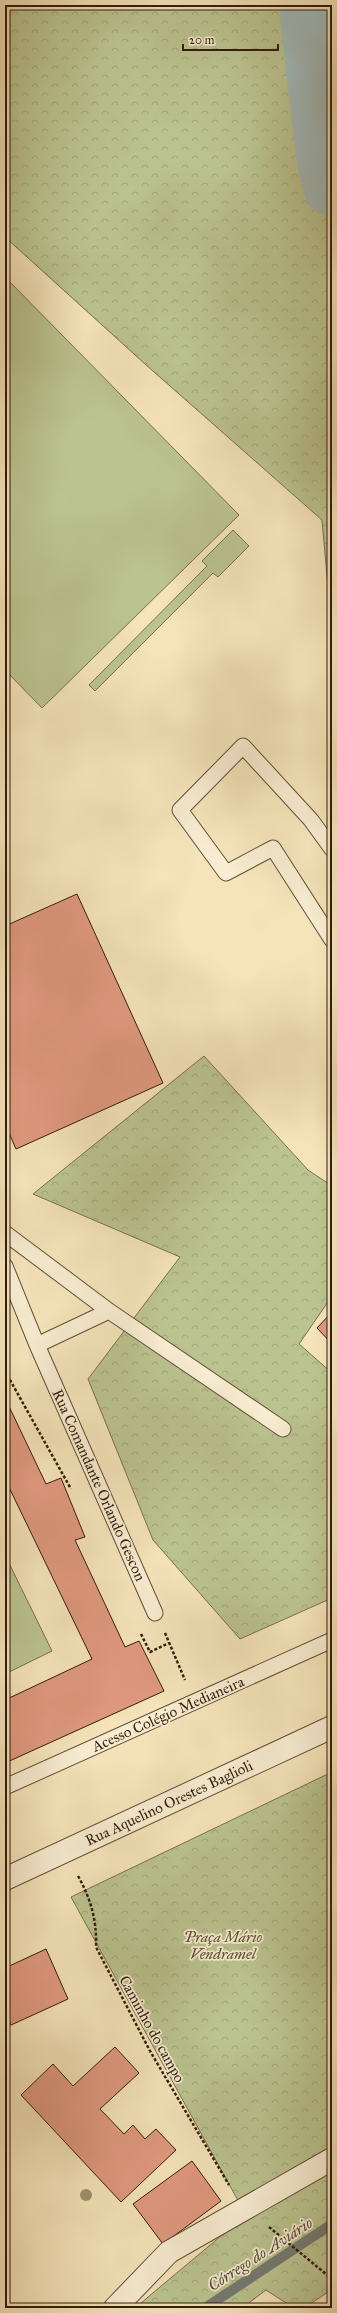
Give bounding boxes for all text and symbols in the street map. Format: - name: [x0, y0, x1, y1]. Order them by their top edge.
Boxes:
- scale bar: [183, 26, 278, 52]
- text: 20 m: [189, 33, 215, 47]
- street label: Rua Comandante Orlando Gescon: [48, 1386, 150, 1584]
- street label: Acesso Colégio Medianeira: [88, 1672, 247, 1756]
- street label: Rua Aquelino Orestes Baglioli: [82, 1756, 256, 1851]
- park label: Praça Mário Vendramel: [184, 1928, 263, 1963]
- street label: Caminho do campo: [115, 1972, 189, 2086]
- water label: Córrego do Aviário: [204, 2213, 316, 2295]

